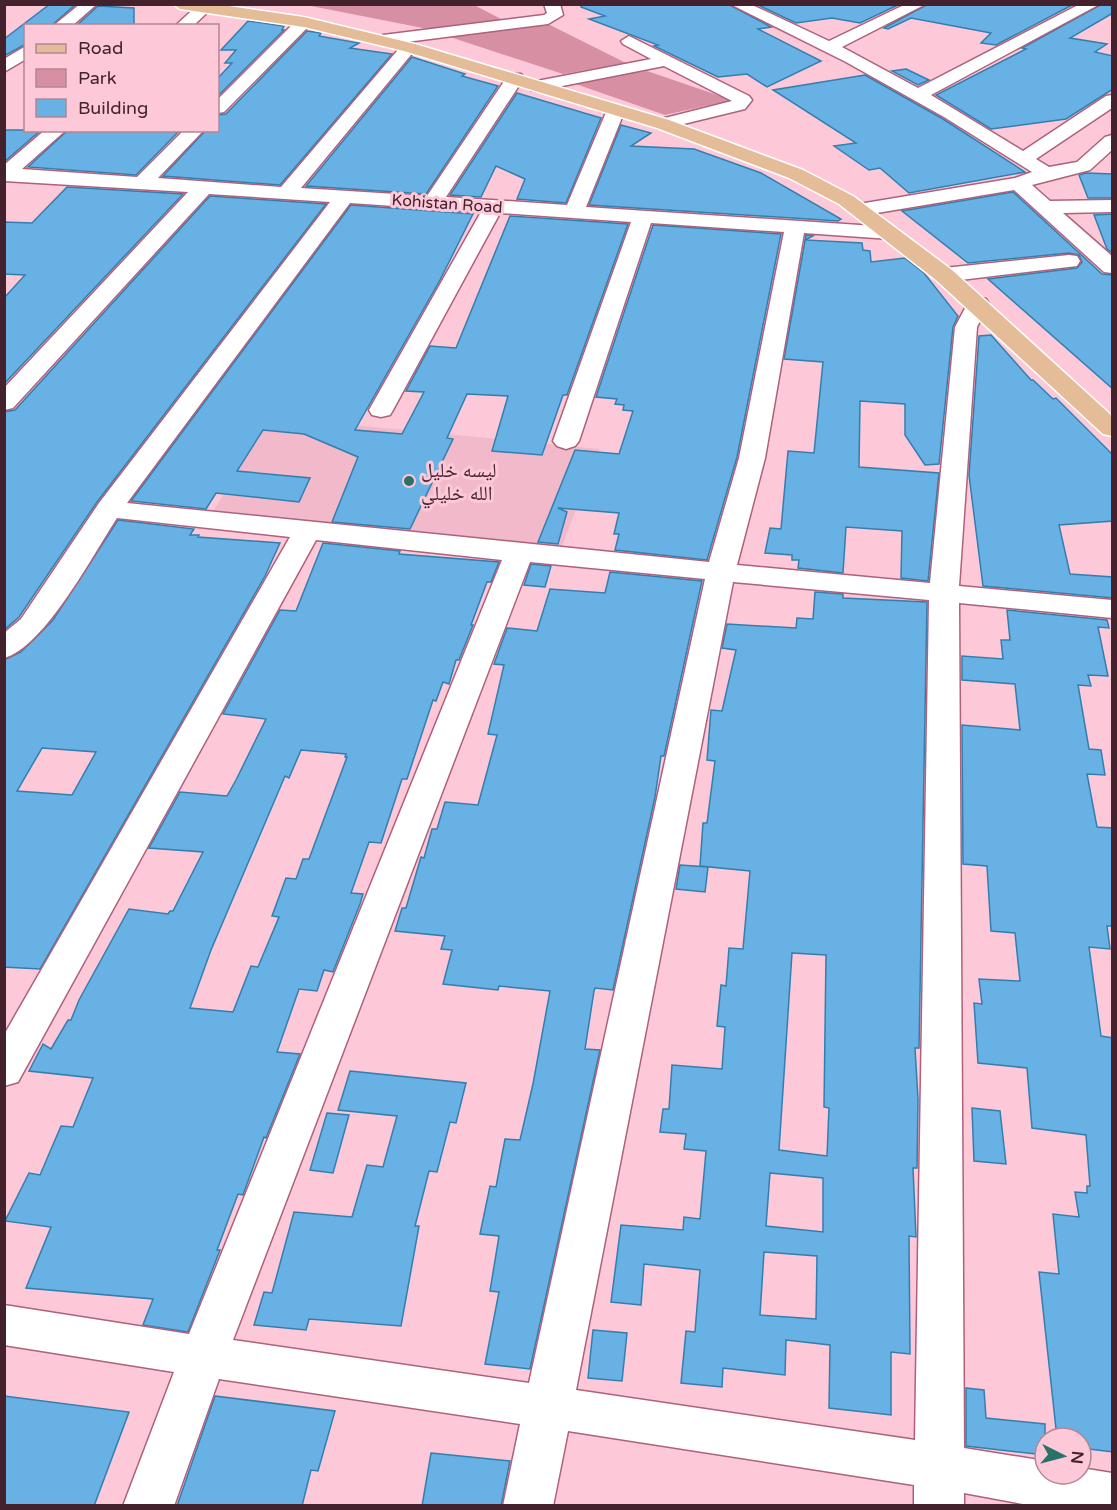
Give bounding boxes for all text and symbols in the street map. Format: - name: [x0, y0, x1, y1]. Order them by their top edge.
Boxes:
- legend: [24, 24, 219, 132]
- text: Road: [78, 37, 123, 59]
- text: Park: [78, 67, 117, 89]
- text: Building: [78, 97, 148, 119]
- street label: Kohistan Road: [391, 190, 503, 218]
- place label: ليسه خليل الله خليلي: [421, 459, 497, 509]
- marker: ليسه خليل الله خليلي: [402, 474, 416, 488]
- north arrow: [1033, 1426, 1093, 1486]
- text: N: [1066, 1450, 1088, 1465]

